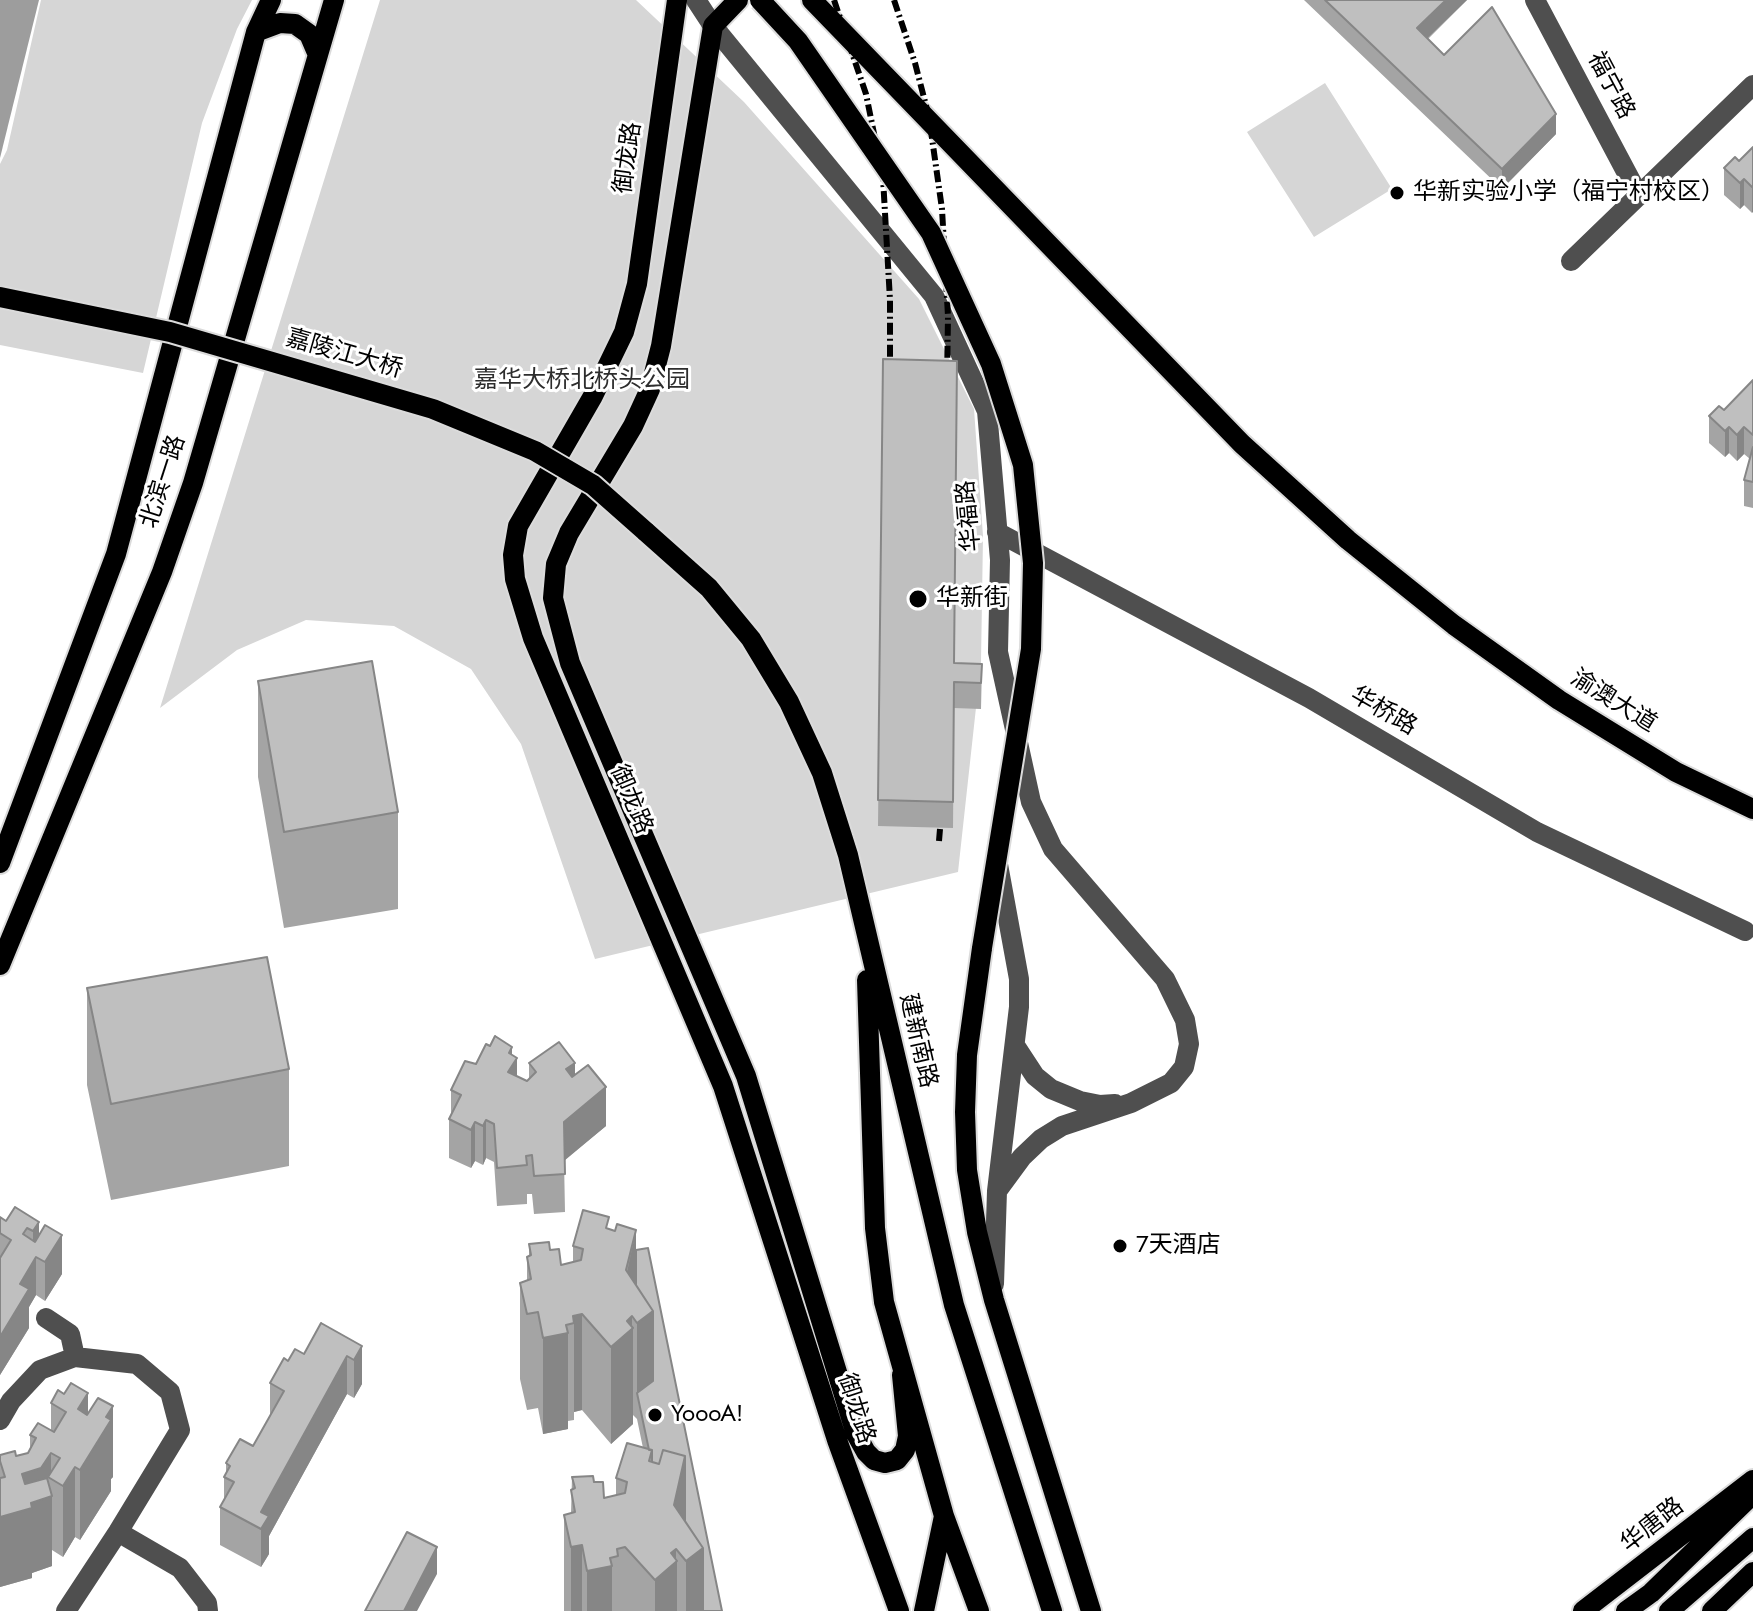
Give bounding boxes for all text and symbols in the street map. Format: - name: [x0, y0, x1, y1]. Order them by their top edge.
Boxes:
- street label: 福宁路: [1580, 47, 1640, 125]
- street label: 御龙路: [610, 120, 648, 196]
- place label: 华新实验小学（福宁村校区）: [1413, 179, 1725, 207]
- marker: 华新实验小学（福宁村校区）: [1388, 184, 1406, 202]
- street label: 嘉陵江大桥: [282, 325, 406, 385]
- park label: 嘉华大桥北桥头公园: [474, 367, 690, 395]
- street label: 北滨一路: [135, 432, 193, 532]
- street label: 华福路: [953, 479, 987, 553]
- place label: 华新街: [936, 585, 1008, 613]
- marker: 华新街: [907, 588, 929, 610]
- street label: 渝澳大道: [1565, 664, 1661, 740]
- street label: 华桥路: [1345, 682, 1421, 742]
- street label: 御龙路: [603, 761, 657, 839]
- street label: 建新南路: [892, 991, 942, 1091]
- place label: 7天酒店: [1136, 1232, 1221, 1260]
- marker: 7天酒店: [1111, 1237, 1129, 1255]
- street label: 御龙路: [830, 1370, 880, 1448]
- place label: YoooA!: [671, 1401, 743, 1429]
- marker: YoooA!: [646, 1406, 664, 1424]
- street label: 华唐路: [1616, 1492, 1690, 1560]

